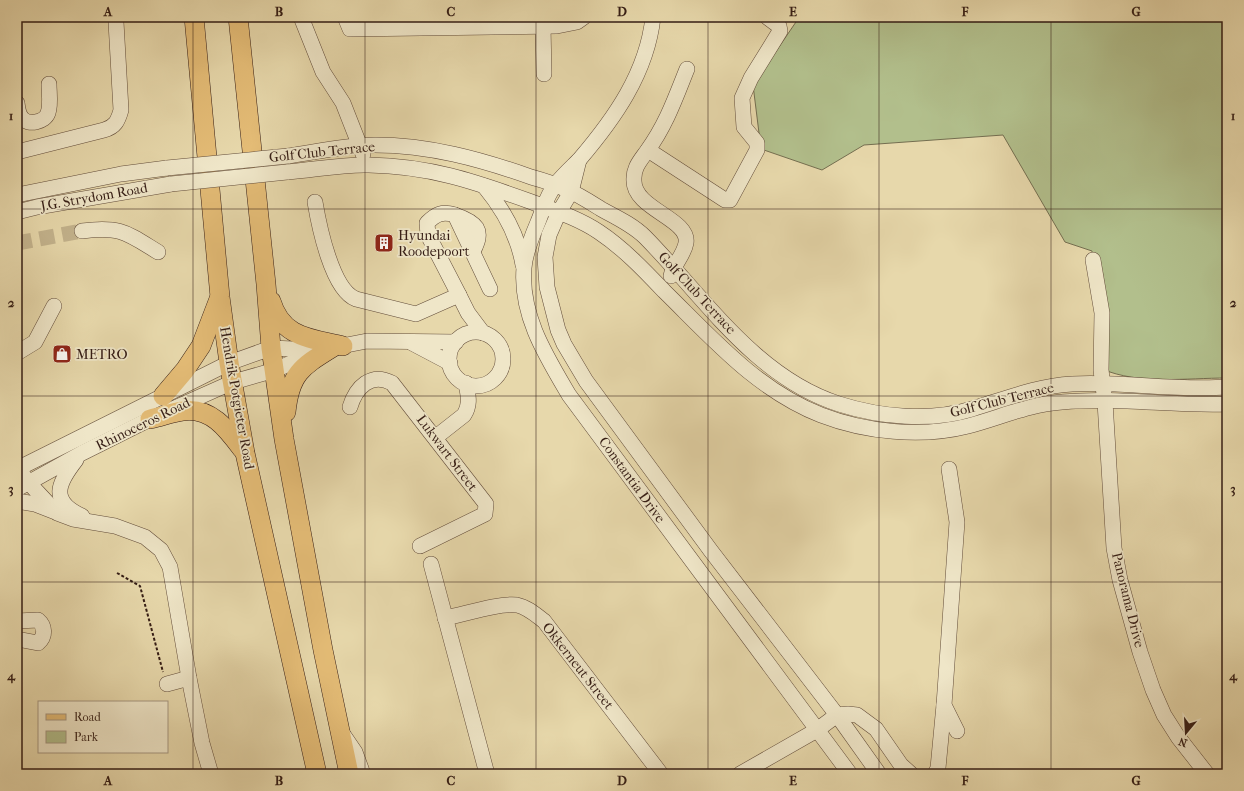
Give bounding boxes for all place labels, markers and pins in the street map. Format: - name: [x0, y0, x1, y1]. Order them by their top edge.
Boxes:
- place label: Hyundai Roodepoort: [398, 227, 469, 260]
- building icon: Hyundai Roodepoort: [373, 232, 395, 254]
- shop icon: METRO: [51, 343, 73, 365]
- place label: METRO: [76, 346, 128, 363]

